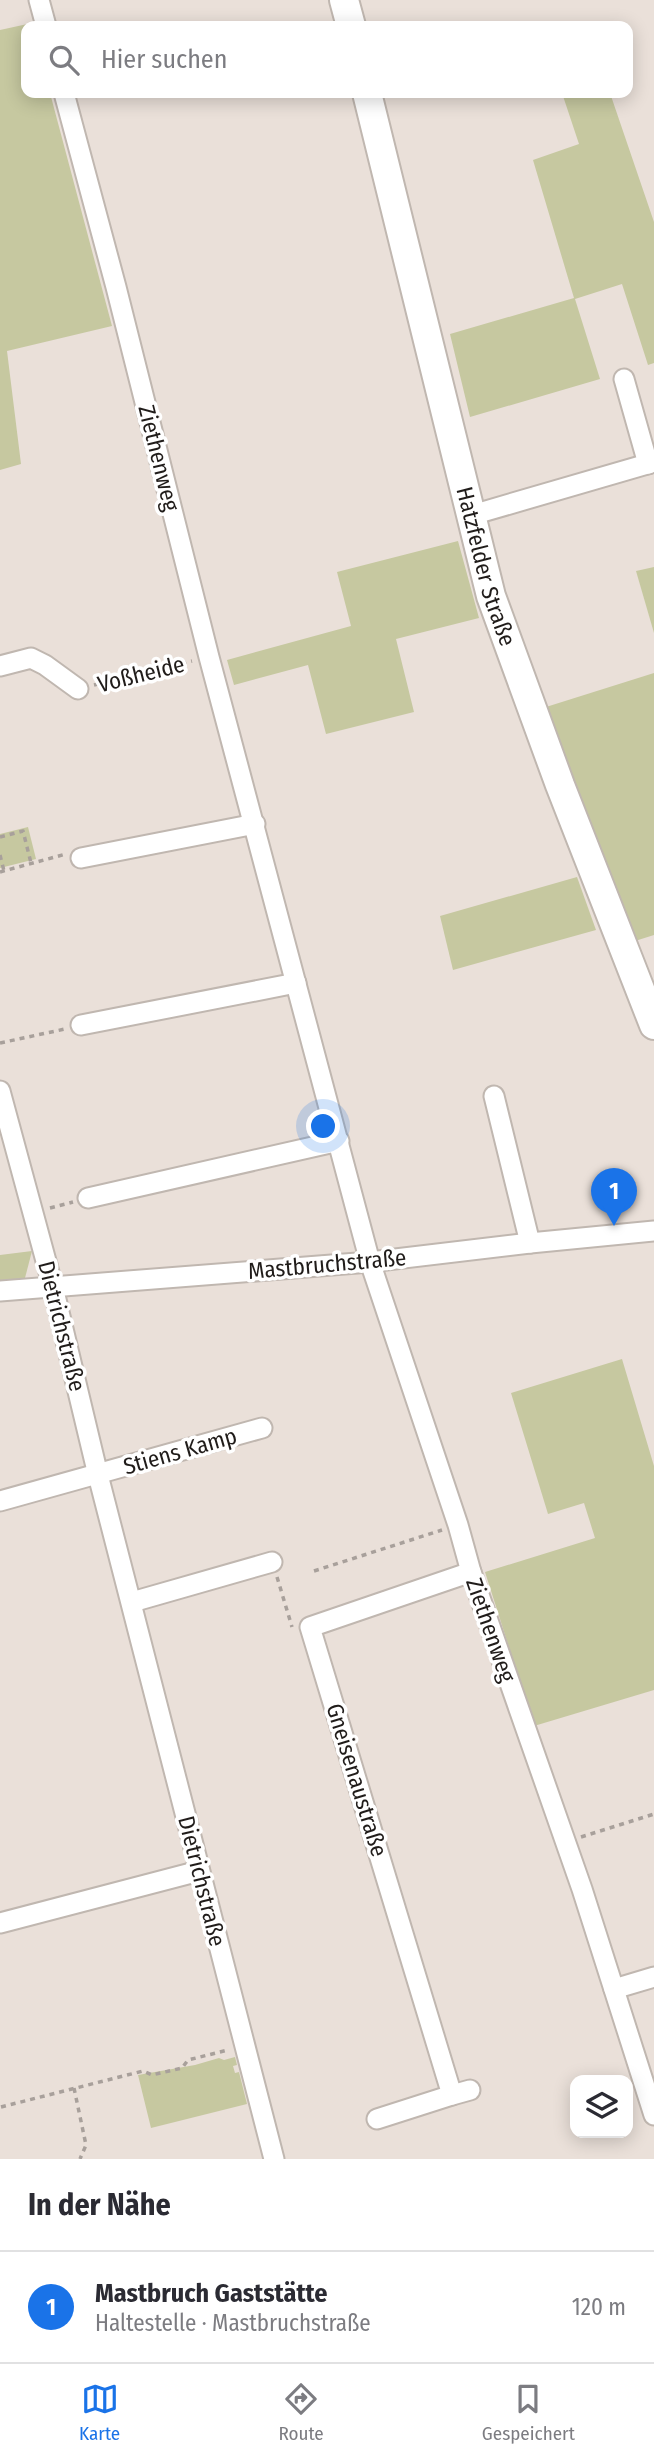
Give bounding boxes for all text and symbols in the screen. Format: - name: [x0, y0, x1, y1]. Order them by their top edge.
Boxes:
- search box: [21, 21, 633, 98]
- icon: search: [45, 41, 83, 79]
- text: Hier suchen: [101, 44, 227, 75]
- street label: Ziethenweg: [132, 402, 186, 514]
- street label: Hatzfelder Straße: [451, 484, 522, 650]
- street label: Voßheide: [95, 650, 187, 698]
- your location: [306, 1109, 340, 1143]
- pin: 1: [591, 1168, 637, 1226]
- street label: Mastbruchstraße: [247, 1243, 407, 1285]
- street label: Dietrichstraße: [32, 1258, 92, 1394]
- street label: Stiens Kamp: [120, 1421, 240, 1481]
- street label: Ziethenweg: [460, 1574, 522, 1686]
- street label: Gneisenaustraße: [320, 1700, 394, 1860]
- street label: Dietrichstraße: [172, 1813, 232, 1949]
- map controls: [570, 2075, 633, 2138]
- button: layers: [570, 2075, 633, 2138]
- text: In der Nähe: [28, 2187, 171, 2223]
- text: Mastbruch Gaststätte: [95, 2278, 327, 2309]
- text: 1: [46, 2293, 56, 2321]
- text: 120 m: [572, 2293, 626, 2321]
- text: Haltestelle · Mastbruchstraße: [95, 2309, 371, 2337]
- tab: Karte: [79, 2380, 120, 2445]
- tab: Route: [278, 2380, 324, 2445]
- tab: Gespeichert: [482, 2380, 575, 2445]

